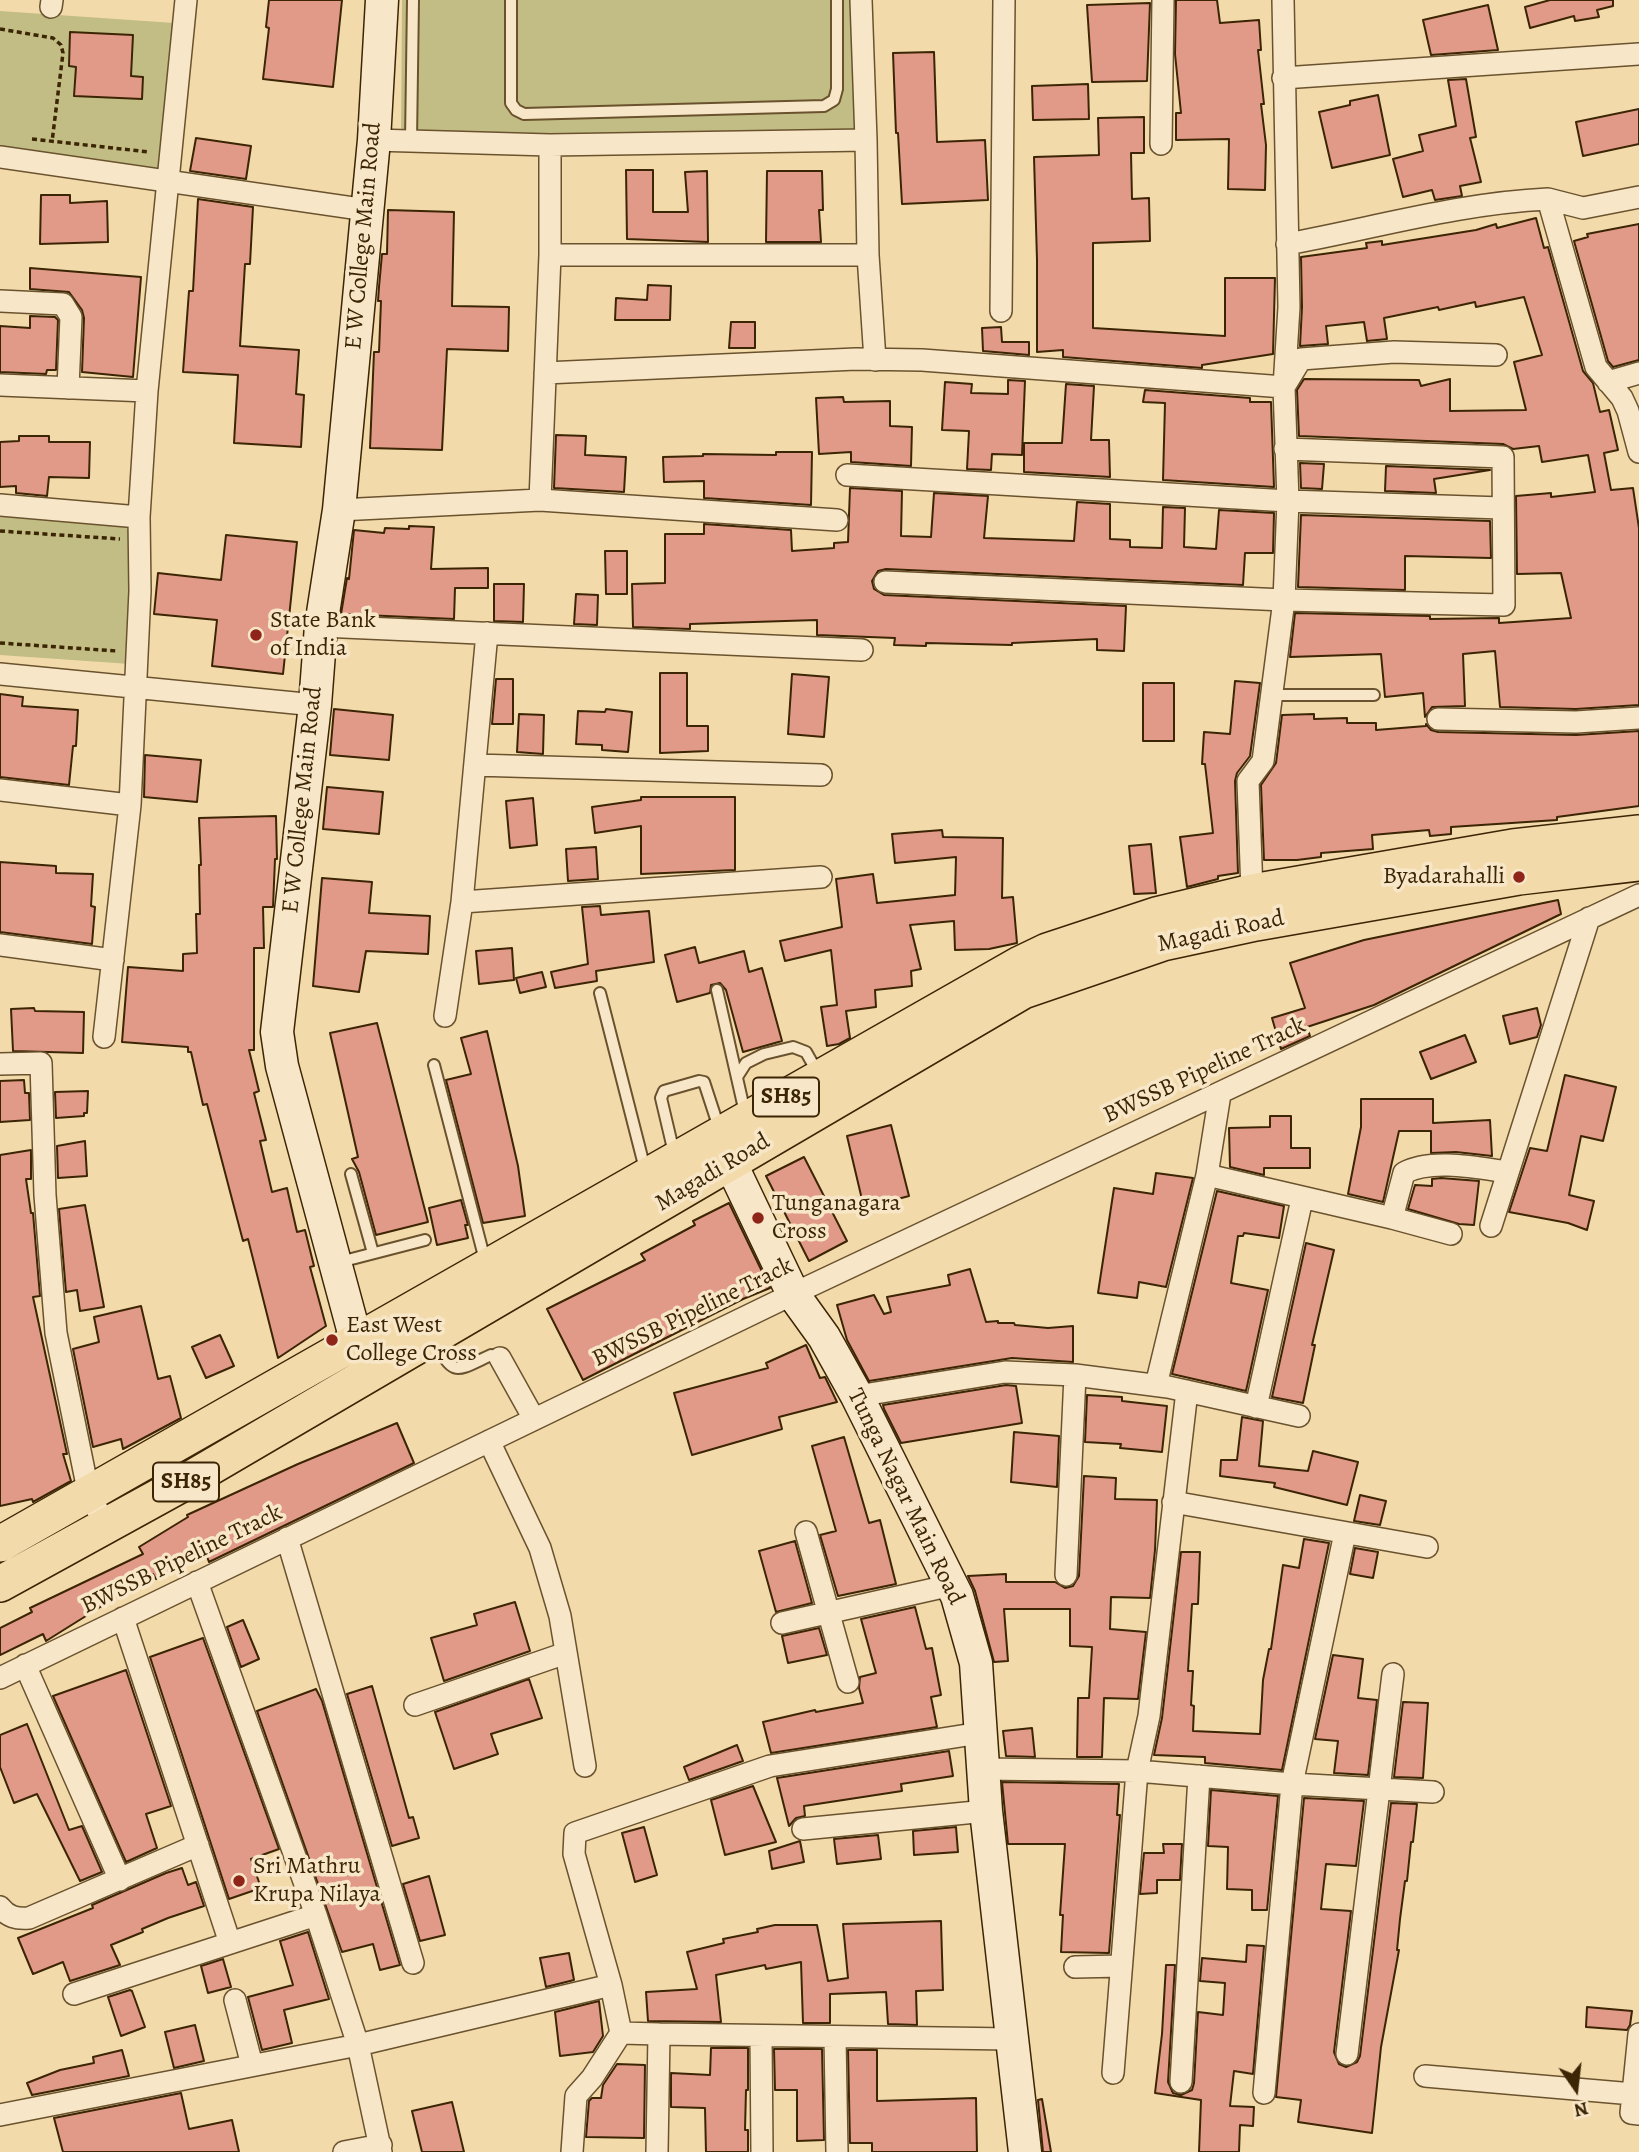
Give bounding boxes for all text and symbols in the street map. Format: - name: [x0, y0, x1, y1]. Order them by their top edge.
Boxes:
- street label: E W College Main Road: [340, 121, 388, 351]
- place label: State Bank of India: [270, 607, 376, 663]
- marker: State Bank of India: [248, 627, 264, 643]
- street label: E W College Main Road: [277, 685, 329, 915]
- place label: Byadarahalli: [1383, 863, 1505, 891]
- marker: Byadarahalli: [1511, 869, 1527, 885]
- street label: Magadi Road: [1155, 905, 1287, 959]
- street label: BWSSB Pipeline Track: [1099, 1011, 1311, 1131]
- road number: SH85: [753, 1078, 819, 1116]
- street label: Magadi Road: [650, 1128, 776, 1218]
- place label: Tunganagara Cross: [772, 1190, 901, 1246]
- marker: Tunganagara Cross: [750, 1210, 766, 1226]
- street label: BWSSB Pipeline Track: [588, 1252, 798, 1374]
- place label: East West College Cross: [346, 1312, 477, 1368]
- marker: East West College Cross: [324, 1332, 340, 1348]
- street label: Tunga Nagar Main Road: [840, 1384, 970, 1610]
- road number: SH85: [153, 1462, 219, 1502]
- street label: BWSSB Pipeline Track: [77, 1499, 287, 1621]
- place label: Sri Mathru Krupa Nilaya: [253, 1853, 381, 1909]
- marker: Sri Mathru Krupa Nilaya: [231, 1873, 247, 1889]
- north arrow: [1541, 2054, 1611, 2124]
- text: N: [1571, 2095, 1591, 2124]

